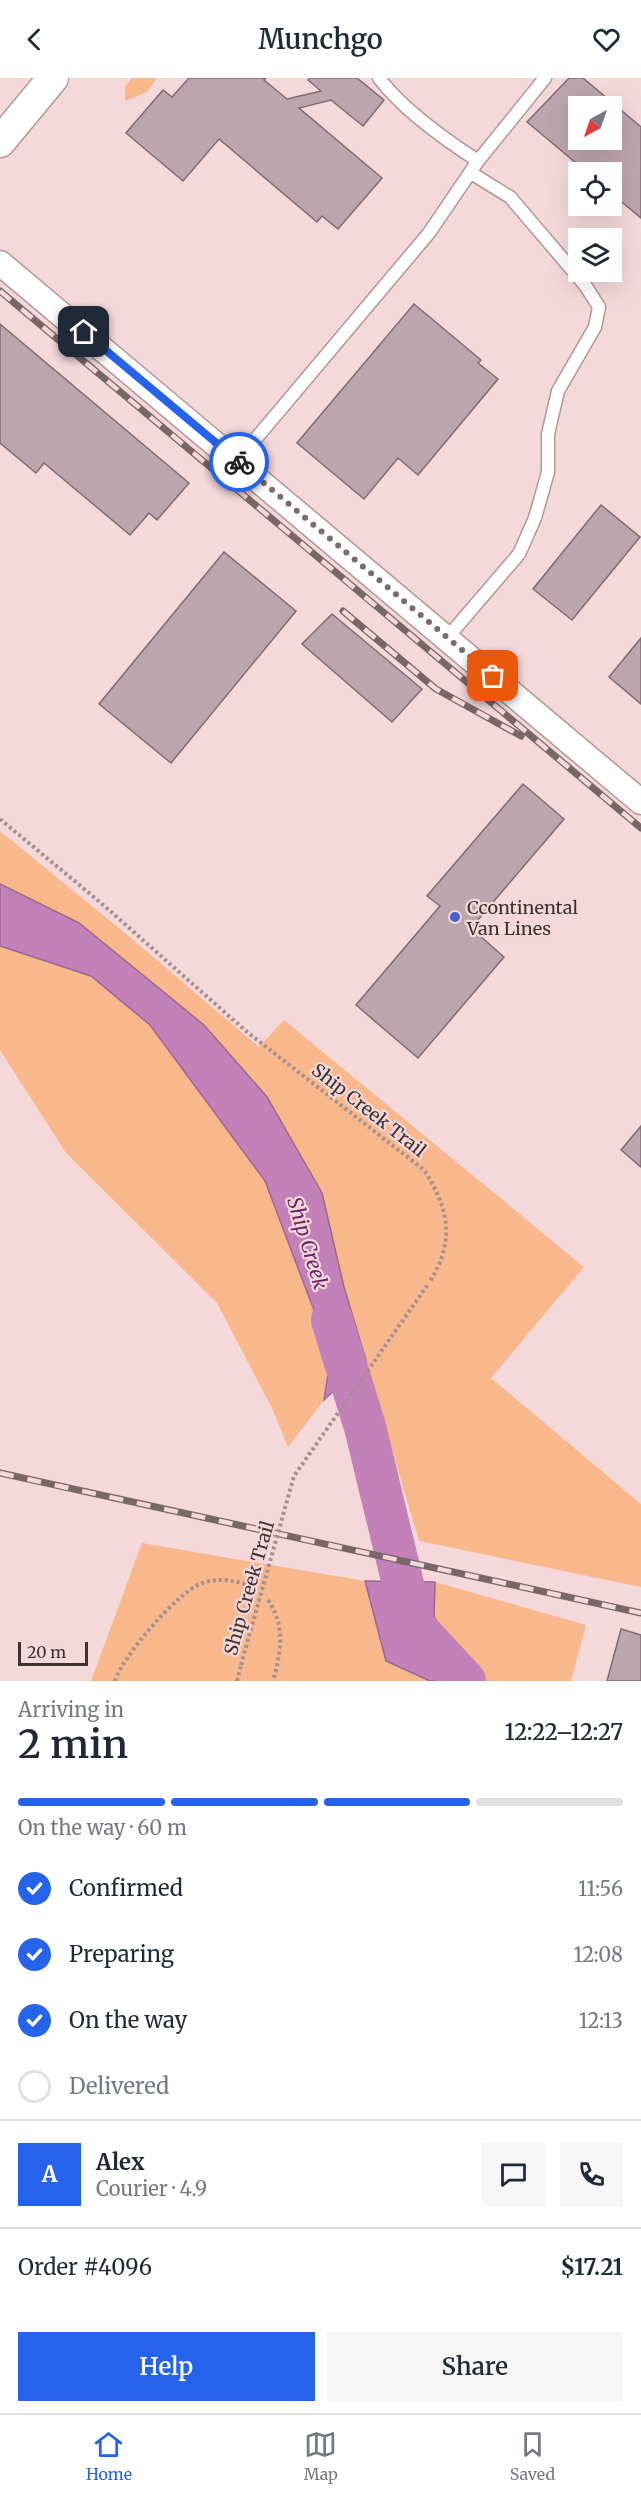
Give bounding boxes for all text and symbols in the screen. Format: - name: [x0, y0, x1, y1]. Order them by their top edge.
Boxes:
- text: Munchgo: [258, 22, 383, 56]
- icon: back: [18, 23, 51, 56]
- icon: heart: [590, 23, 623, 56]
- north arrow: [568, 96, 622, 150]
- map controls: [568, 96, 622, 282]
- button: locate: [568, 162, 622, 216]
- button: layers: [568, 228, 622, 282]
- pin: [58, 306, 109, 357]
- icon: home: [67, 315, 100, 348]
- courier: [209, 432, 269, 492]
- icon: bike: [223, 446, 256, 479]
- pin: [467, 650, 518, 701]
- icon: bag: [476, 659, 509, 692]
- place label: Ccontinental Van Lines: [466, 896, 578, 940]
- marker: Ccontinental Van Lines: [448, 910, 462, 924]
- street label: Ship Creek Trail: [307, 1058, 431, 1162]
- water label: Ship Creek: [282, 1194, 334, 1292]
- street label: Ship Creek Trail: [219, 1518, 279, 1658]
- scale bar: [18, 1639, 88, 1666]
- text: 20 m: [27, 1642, 66, 1662]
- text: Arriving in: [18, 1697, 124, 1722]
- text: 12:22–12:27: [505, 1718, 623, 1746]
- text: 2 min: [18, 1720, 128, 1769]
- text: On the way · 60 m: [18, 1815, 187, 1840]
- icon: check: [18, 1872, 51, 1905]
- text: Confirmed: [69, 1874, 183, 1902]
- text: 11:56: [578, 1876, 623, 1901]
- icon: check: [18, 1938, 51, 1971]
- text: Preparing: [69, 1940, 174, 1968]
- text: 12:08: [573, 1942, 623, 1967]
- icon: check: [18, 2004, 51, 2037]
- text: On the way: [69, 2006, 187, 2034]
- text: 12:13: [579, 2008, 623, 2033]
- text: Delivered: [69, 2072, 169, 2100]
- button: chat: [482, 2143, 545, 2206]
- button: phone: [560, 2143, 623, 2206]
- text: Alex: [96, 2148, 145, 2176]
- text: A: [42, 2160, 57, 2188]
- text: Courier · 4.9: [96, 2176, 207, 2201]
- text: Order #4096: [18, 2253, 152, 2281]
- text: $17.21: [561, 2253, 623, 2281]
- button: Help: [18, 2332, 315, 2401]
- button: Share: [327, 2332, 623, 2401]
- tab: Home: [86, 2428, 132, 2484]
- tab: Map: [304, 2428, 338, 2484]
- tab: Saved: [510, 2428, 555, 2484]

